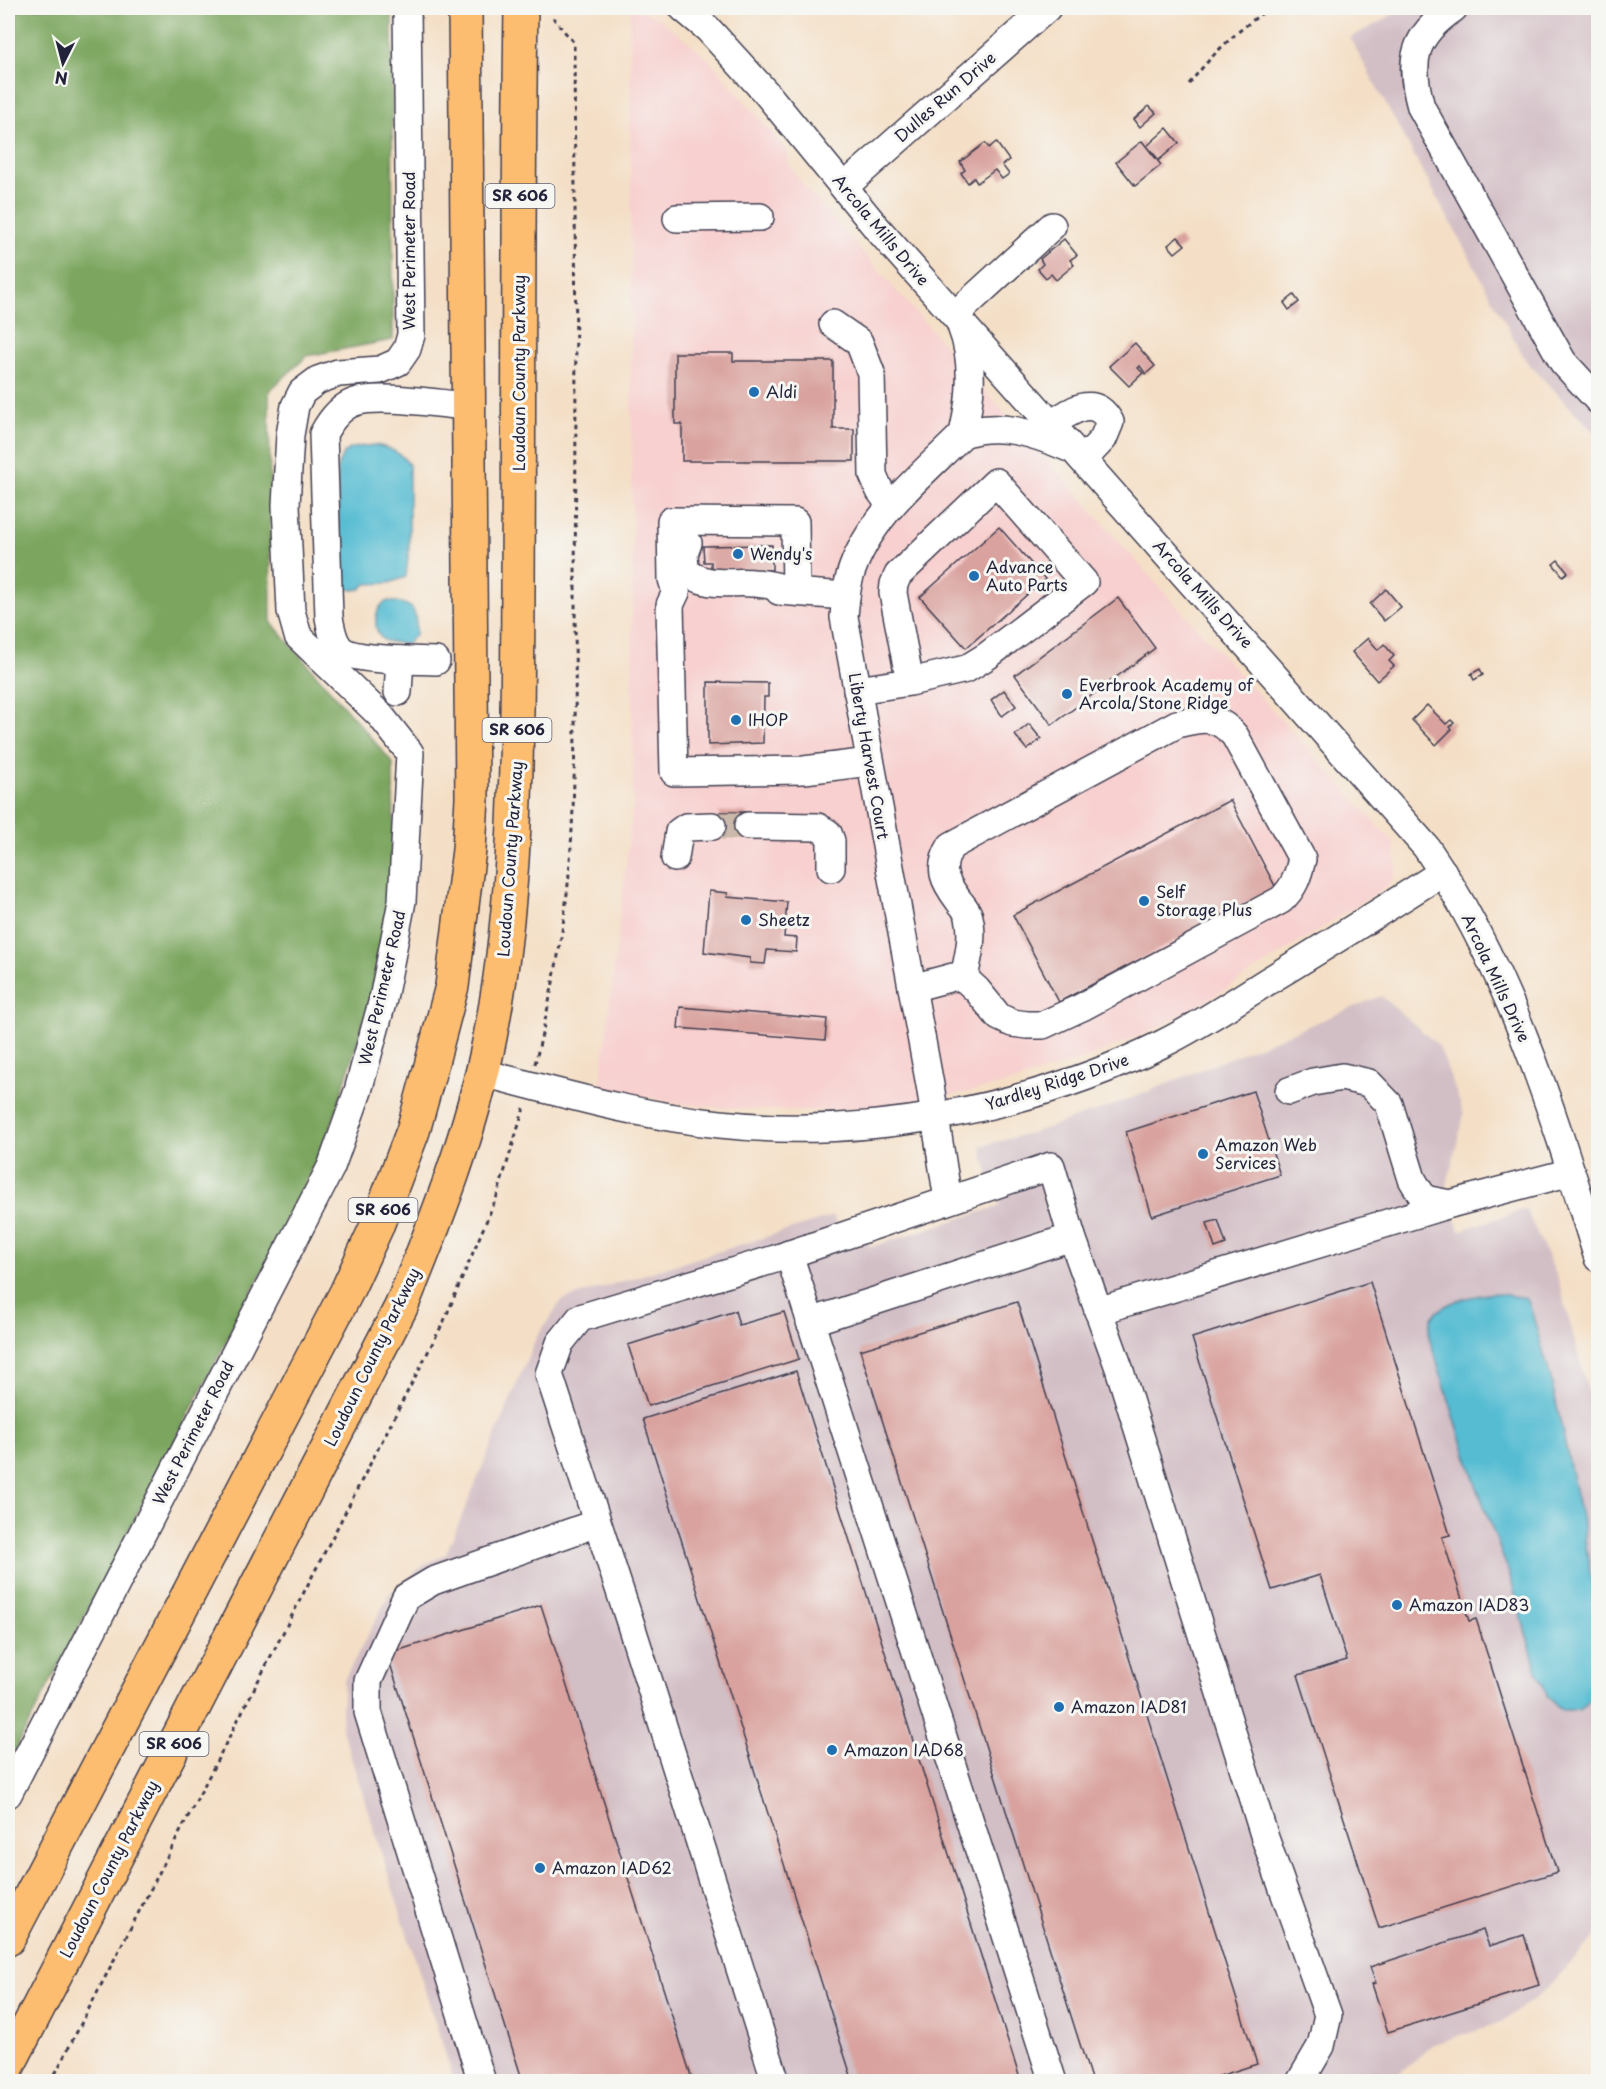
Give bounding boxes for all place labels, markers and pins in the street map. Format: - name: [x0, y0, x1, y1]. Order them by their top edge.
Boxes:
- place label: Aldi: [766, 379, 797, 403]
- marker: Aldi: [747, 385, 761, 399]
- place label: Wendy's: [750, 541, 812, 565]
- marker: Wendy's: [731, 547, 745, 561]
- place label: Advance Auto Parts: [986, 554, 1068, 596]
- marker: Advance Auto Parts: [967, 569, 981, 583]
- place label: Everbrook Academy of Arcola/Stone Ridge: [1079, 672, 1254, 714]
- marker: Everbrook Academy of Arcola/Stone Ridge: [1060, 687, 1074, 701]
- place label: IHOP: [748, 707, 788, 731]
- marker: IHOP: [729, 713, 743, 727]
- place label: Self Storage Plus: [1156, 879, 1252, 921]
- marker: Self Storage Plus: [1137, 894, 1151, 908]
- place label: Sheetz: [758, 907, 810, 931]
- marker: Sheetz: [739, 913, 753, 927]
- place label: Amazon Web Services: [1215, 1132, 1317, 1174]
- marker: Amazon Web Services: [1196, 1147, 1210, 1161]
- place label: Amazon IAD83: [1409, 1592, 1529, 1616]
- marker: Amazon IAD83: [1390, 1598, 1404, 1612]
- place label: Amazon IAD81: [1071, 1694, 1186, 1718]
- marker: Amazon IAD81: [1052, 1700, 1066, 1714]
- place label: Amazon IAD68: [844, 1737, 964, 1761]
- marker: Amazon IAD68: [825, 1743, 839, 1757]
- place label: Amazon IAD62: [552, 1855, 672, 1879]
- marker: Amazon IAD62: [533, 1861, 547, 1875]

